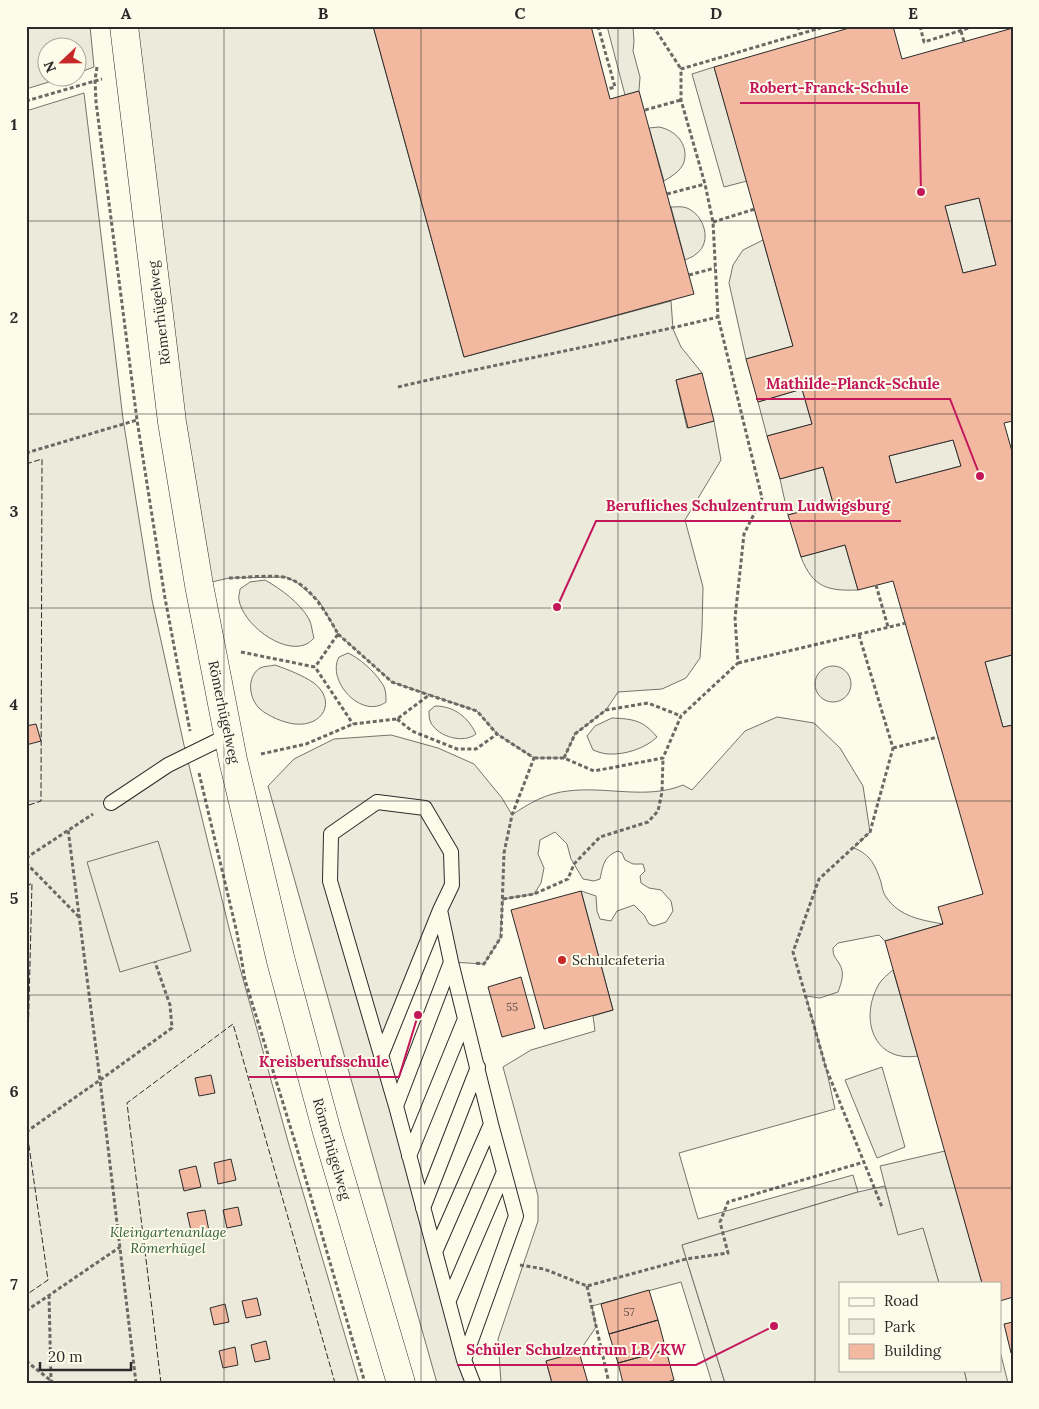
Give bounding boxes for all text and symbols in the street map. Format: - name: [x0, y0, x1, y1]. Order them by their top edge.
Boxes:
- text: A: [121, 3, 132, 23]
- text: B: [318, 3, 329, 23]
- text: C: [514, 3, 526, 23]
- text: D: [710, 3, 722, 23]
- text: E: [908, 3, 918, 23]
- north arrow: [38, 38, 88, 88]
- text: N: [40, 58, 60, 75]
- callout: Robert-Franck-Schule: [740, 73, 919, 103]
- text: Robert-Franck-Schule: [749, 78, 909, 97]
- text: 1: [11, 114, 17, 134]
- street label: Römerhügelweg: [144, 259, 174, 366]
- text: 2: [10, 307, 18, 327]
- callout: Mathilde-Planck-Schule: [756, 369, 950, 399]
- text: Mathilde-Planck-Schule: [766, 374, 940, 393]
- callout: Berufliches Schulzentrum Ludwigsburg: [596, 491, 901, 521]
- text: Berufliches Schulzentrum Ludwigsburg: [606, 496, 891, 515]
- text: 3: [10, 501, 19, 521]
- street label: Römerhügelweg: [204, 659, 244, 766]
- text: 4: [10, 694, 19, 714]
- text: 5: [10, 888, 19, 908]
- place label: Schulcafeteria: [572, 951, 665, 969]
- marker: Schulcafeteria: [556, 954, 568, 966]
- house number: 55: [506, 1000, 518, 1014]
- callout: Kreisberufsschule: [249, 1047, 399, 1077]
- text: Kreisberufsschule: [259, 1052, 389, 1071]
- text: 6: [9, 1081, 19, 1101]
- street label: Römerhügelweg: [309, 1096, 355, 1202]
- park label: Kleingartenanlage Römerhügel: [110, 1223, 227, 1257]
- text: 7: [10, 1274, 18, 1294]
- legend: [839, 1282, 1002, 1372]
- text: Road: [884, 1291, 919, 1310]
- house number: 57: [623, 1305, 635, 1319]
- text: Park: [884, 1317, 915, 1336]
- callout: Schüler Schulzentrum LB/KW: [457, 1335, 696, 1365]
- scale bar: [40, 1339, 131, 1371]
- text: Schüler Schulzentrum LB/KW: [466, 1340, 686, 1360]
- text: Building: [884, 1341, 942, 1360]
- text: 20 m: [48, 1347, 83, 1366]

